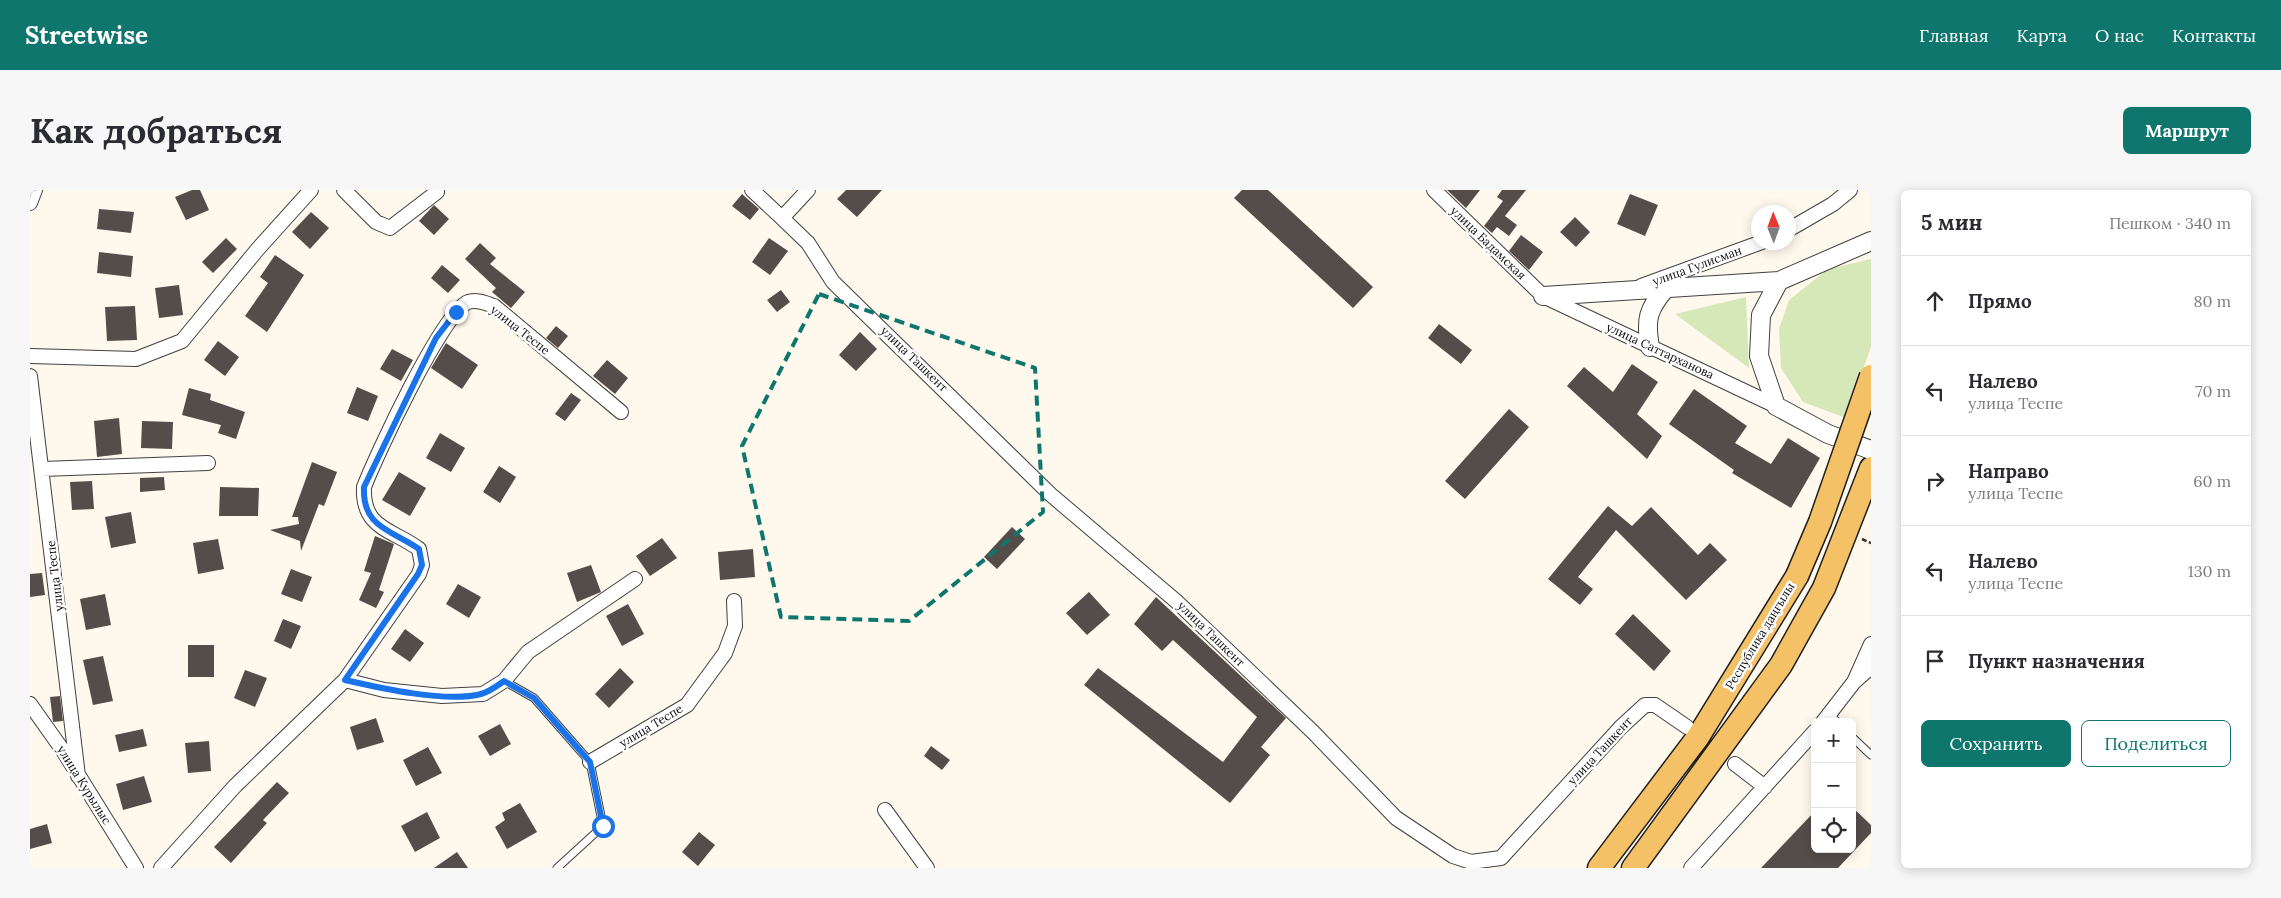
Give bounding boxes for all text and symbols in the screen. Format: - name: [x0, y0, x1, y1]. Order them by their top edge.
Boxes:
- text: Streetwise: [25, 20, 148, 51]
- text: Главная: [1919, 24, 1988, 47]
- text: Карта: [2016, 24, 2067, 47]
- text: О нас: [2095, 24, 2144, 47]
- text: Контакты: [2172, 24, 2256, 47]
- button: Маршрут: [2123, 107, 2251, 154]
- text: Как добраться: [30, 108, 283, 153]
- street label: улица Бадамская: [1448, 203, 1529, 282]
- north arrow: [1751, 205, 1796, 250]
- text: 5 мин: [1921, 209, 1982, 236]
- text: Пешком · 340 m: [2109, 213, 2231, 233]
- street label: улица Гулисман: [1650, 242, 1744, 289]
- icon: ahead: [1921, 287, 1949, 315]
- text: Прямо: [1968, 289, 2032, 313]
- text: 80 m: [2194, 291, 2231, 311]
- route end: [445, 301, 468, 324]
- street label: улица Теспе: [488, 302, 553, 358]
- street label: улица Саттарханова: [1604, 319, 1716, 382]
- street label: улица Ташкент: [878, 323, 951, 394]
- text: Налево: [1968, 369, 2038, 393]
- icon: left: [1921, 377, 1949, 405]
- text: 70 m: [2195, 381, 2231, 401]
- text: улица Теспе: [1968, 393, 2063, 413]
- text: Направо: [1968, 459, 2049, 483]
- icon: right: [1921, 467, 1949, 495]
- text: 60 m: [2193, 471, 2231, 491]
- text: улица Теспе: [1968, 483, 2063, 503]
- street label: улица Теспе: [43, 539, 66, 612]
- text: Налево: [1968, 549, 2038, 573]
- icon: left: [1921, 557, 1949, 585]
- text: 130 m: [2188, 561, 2231, 581]
- text: улица Теспе: [1968, 573, 2063, 593]
- street label: Республика даңғылы: [1722, 580, 1797, 692]
- street label: улица Ташкент: [1175, 598, 1248, 669]
- icon: arrive: [1921, 647, 1949, 675]
- text: Пункт назначения: [1968, 649, 2145, 673]
- street label: улица Теспе: [616, 700, 686, 750]
- street label: улица Ташкент: [1564, 714, 1635, 788]
- map controls: [1811, 718, 1856, 853]
- button: +: [1811, 718, 1856, 763]
- button: Сохранить: [1921, 720, 2071, 767]
- button: Поделиться: [2081, 720, 2231, 767]
- street label: улица Курылыс: [54, 742, 115, 827]
- button: −: [1811, 763, 1856, 808]
- button: locate: [1811, 808, 1856, 853]
- route start: [592, 815, 615, 838]

